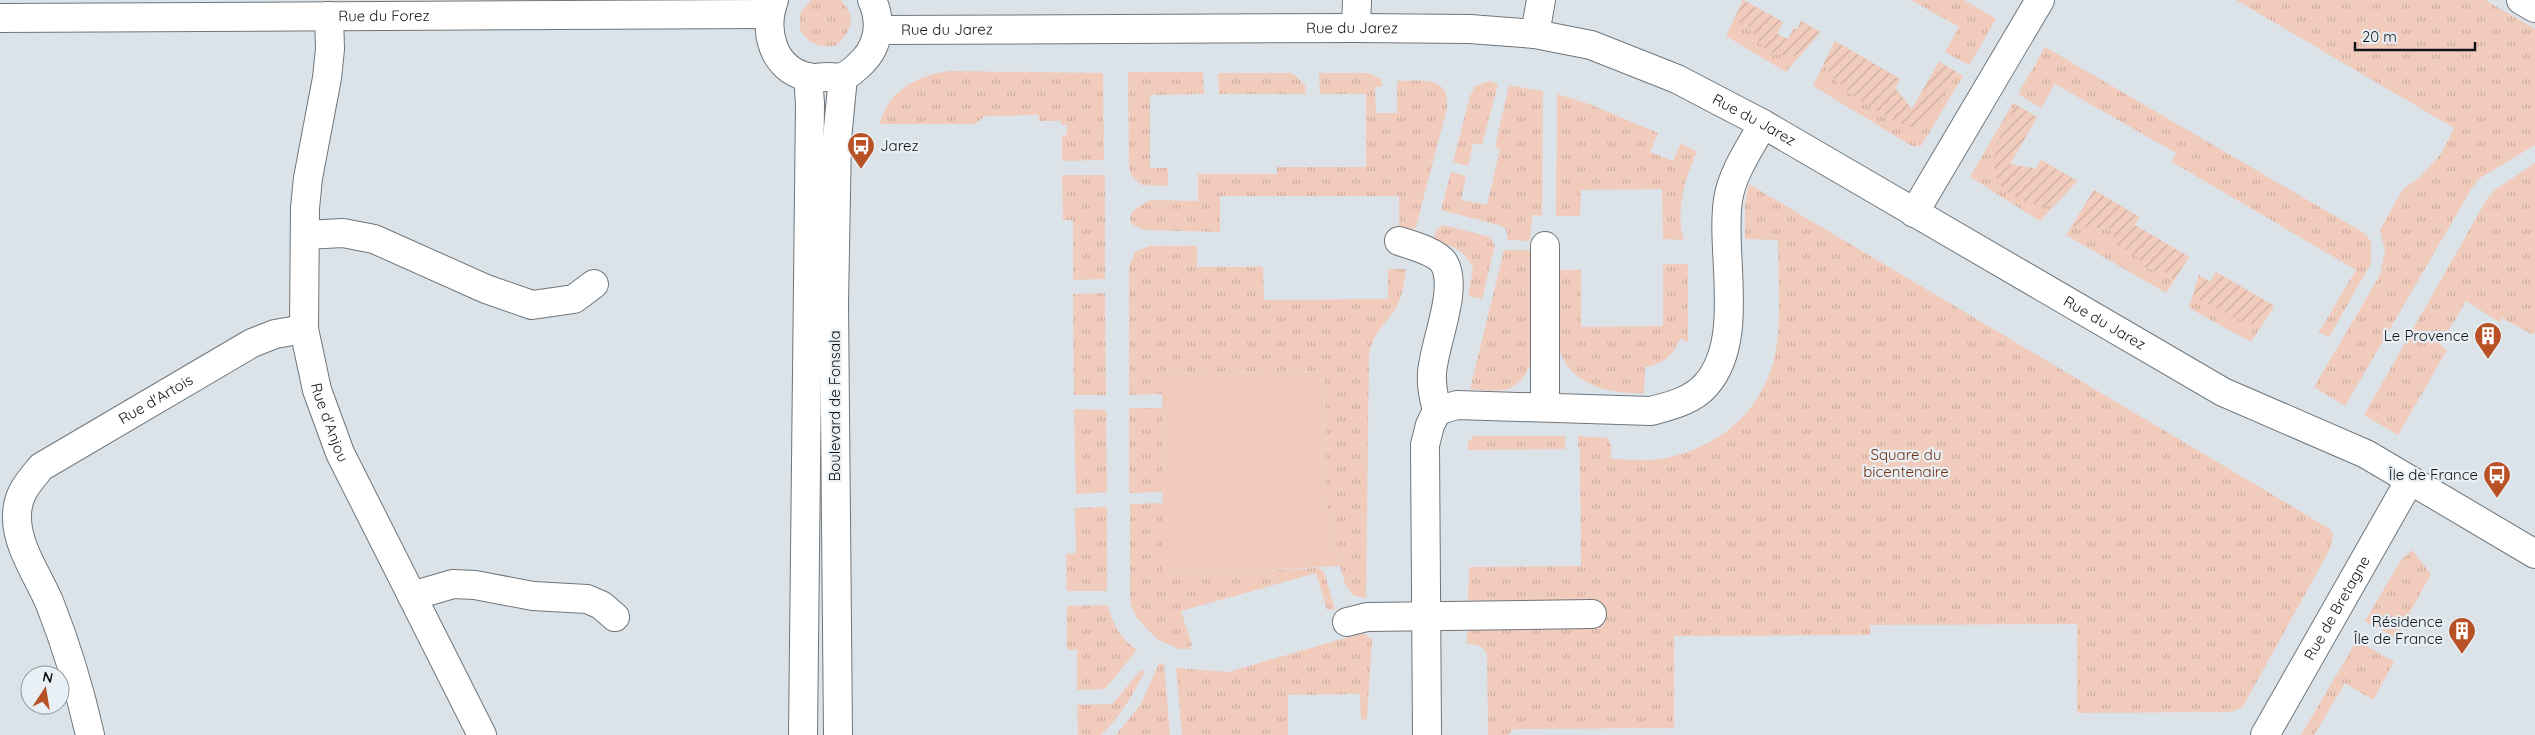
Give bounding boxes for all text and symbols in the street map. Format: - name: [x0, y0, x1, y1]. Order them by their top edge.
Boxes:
- street label: Rue du Forez: [338, 6, 430, 25]
- street label: Rue du Jarez: [1306, 18, 1398, 37]
- street label: Rue du Jarez: [901, 20, 993, 39]
- scale bar: [2355, 20, 2475, 52]
- text: 20 m: [2362, 27, 2397, 46]
- street label: Rue du Jarez: [1709, 89, 1799, 150]
- bus stop icon: Jarez: [846, 131, 876, 170]
- place label: Jarez: [880, 136, 919, 155]
- street label: Rue du Jarez: [2060, 291, 2149, 354]
- building icon: Le Provence: [2473, 321, 2503, 360]
- place label: Le Provence: [2384, 326, 2469, 345]
- street label: Boulevard de Fonsala: [825, 330, 844, 482]
- street label: Rue d'Artois: [115, 370, 196, 428]
- street label: Rue d'Anjou: [307, 381, 353, 465]
- park label: Square du bicentenaire: [1863, 445, 1949, 481]
- bus stop icon: Île de France: [2482, 460, 2512, 499]
- place label: Île de France: [2389, 465, 2478, 484]
- street label: Rue de Bretagne: [2300, 552, 2374, 663]
- place label: Résidence Île de France: [2354, 612, 2443, 648]
- building icon: Résidence Île de France: [2447, 616, 2477, 655]
- north arrow: [20, 665, 70, 715]
- text: N: [41, 667, 55, 687]

